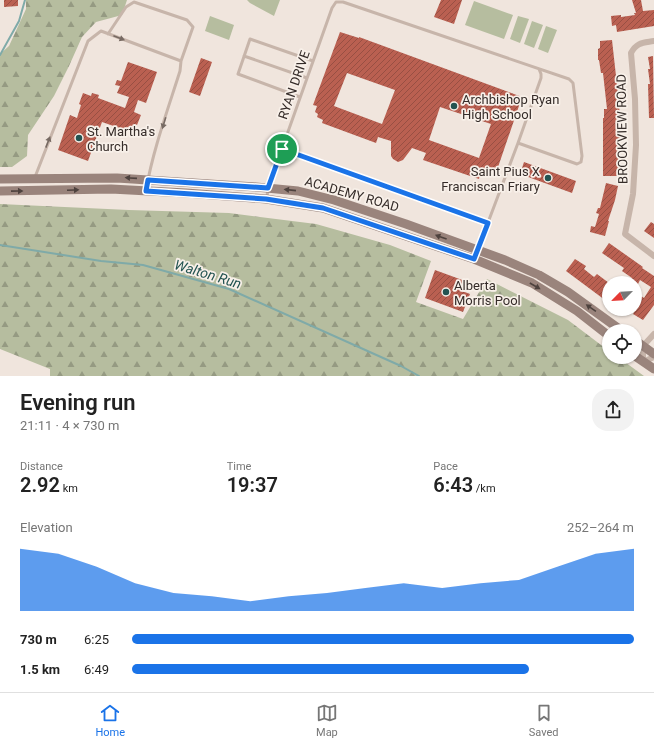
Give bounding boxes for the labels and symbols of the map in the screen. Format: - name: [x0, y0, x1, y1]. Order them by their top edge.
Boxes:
- one-way arrow: [113, 36, 125, 42]
- street label: RYAN DRIVE: [275, 49, 313, 121]
- street label: BROOKVIEW ROAD: [614, 74, 630, 184]
- place label: Archbishop Ryan High School: [462, 92, 559, 122]
- marker: Archbishop Ryan High School: [449, 101, 459, 111]
- one-way arrow: [161, 117, 167, 129]
- place label: St. Martha's Church: [87, 124, 156, 154]
- pin: [265, 132, 299, 166]
- marker: St. Martha's Church: [74, 133, 84, 143]
- one-way arrow: [46, 136, 52, 148]
- place label: Saint Pius X Franciscan Friary: [441, 164, 540, 194]
- street label: ACADEMY ROAD: [303, 173, 401, 215]
- marker: Saint Pius X Franciscan Friary: [543, 173, 553, 183]
- one-way arrow: [125, 175, 137, 182]
- one-way arrow: [67, 187, 79, 194]
- one-way arrow: [284, 187, 296, 194]
- one-way arrow: [11, 188, 24, 194]
- one-way arrow: [435, 233, 447, 239]
- water label: Walton Run: [173, 256, 243, 292]
- north arrow: [602, 276, 642, 316]
- place label: Alberta Morris Pool: [454, 278, 521, 308]
- one-way arrow: [529, 282, 541, 289]
- marker: Alberta Morris Pool: [441, 287, 451, 297]
- one-way arrow: [585, 304, 596, 312]

